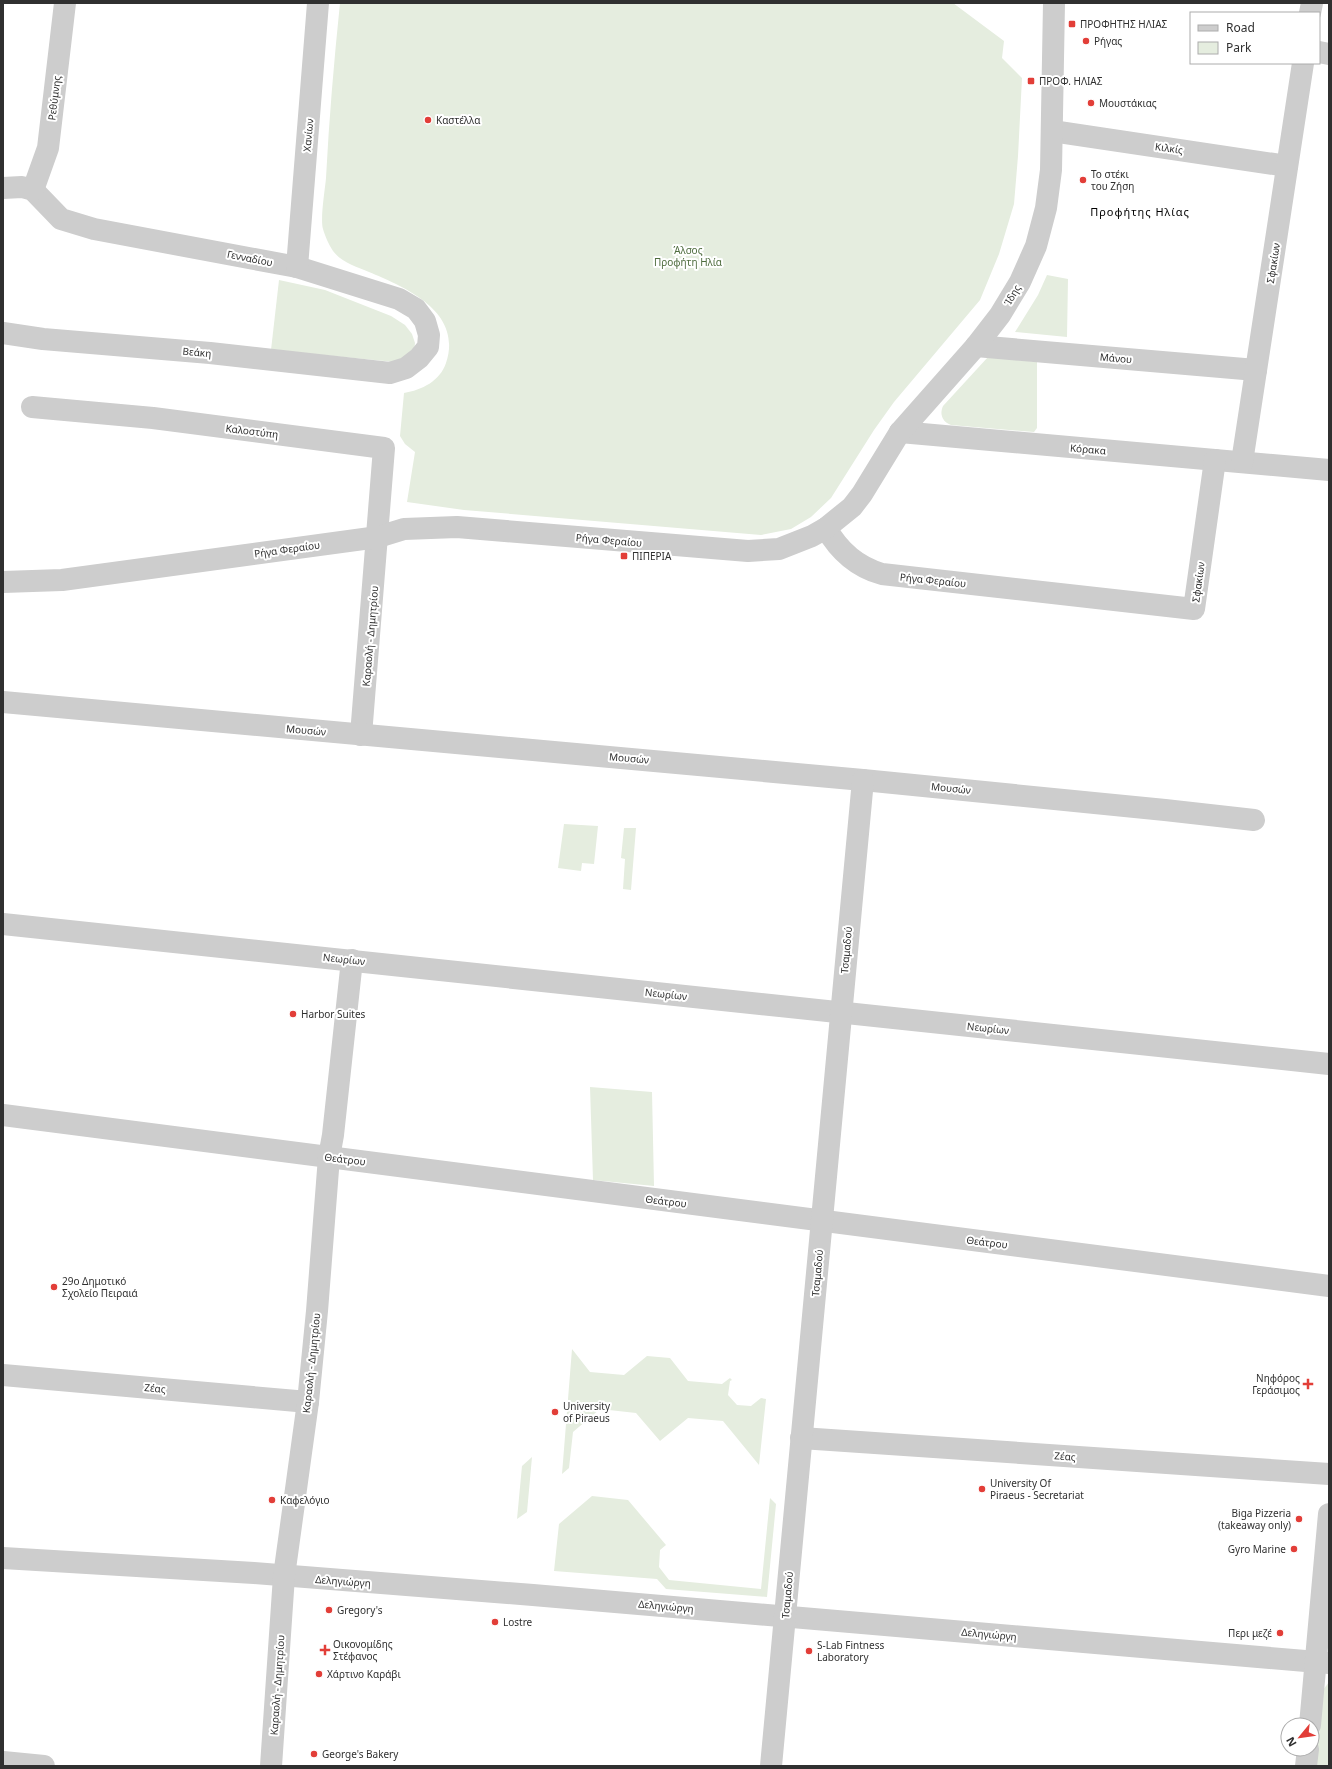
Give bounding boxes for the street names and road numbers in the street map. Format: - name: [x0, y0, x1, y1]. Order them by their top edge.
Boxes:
- street label: Ρεθύμνης: [44, 75, 64, 121]
- street label: Χανίων: [300, 118, 316, 152]
- street label: Κιλκίς: [1154, 139, 1184, 157]
- street label: Σφακίων: [1263, 242, 1283, 284]
- street label: Γενναδίου: [226, 247, 274, 269]
- street label: Ίδης: [1000, 282, 1024, 308]
- street label: Βεάκη: [182, 344, 212, 360]
- street label: Μάνου: [1099, 350, 1133, 366]
- street label: Καλοστύπη: [225, 421, 279, 441]
- street label: Κόρακα: [1069, 440, 1107, 458]
- street label: Ρήγα Φεραίου: [575, 530, 643, 550]
- street label: Ρήγα Φεραίου: [253, 537, 321, 561]
- street label: Σφακίων: [1188, 561, 1208, 603]
- street label: Ρήγα Φεραίου: [899, 570, 967, 590]
- street label: Καραολή - Δημητρίου: [359, 585, 381, 687]
- street label: Μουσών: [285, 721, 327, 739]
- street label: Μουσών: [608, 749, 650, 767]
- street label: Μουσών: [930, 779, 972, 797]
- street label: Τσαμαδού: [837, 926, 855, 974]
- street label: Νεωρίων: [322, 950, 366, 968]
- street label: Νεωρίων: [644, 985, 688, 1003]
- street label: Νεωρίων: [966, 1019, 1010, 1037]
- street label: Θεάτρου: [324, 1150, 366, 1168]
- street label: Θεάτρου: [645, 1192, 687, 1210]
- street label: Θεάτρου: [966, 1233, 1008, 1251]
- street label: Τσαμαδού: [808, 1249, 826, 1297]
- street label: Καραολή - Δημητρίου: [299, 1312, 323, 1414]
- street label: Ζέας: [144, 1380, 166, 1396]
- street label: Ζέας: [1054, 1448, 1076, 1464]
- street label: Τσαμαδού: [778, 1571, 796, 1619]
- street label: Δεληγιώργη: [315, 1572, 371, 1590]
- street label: Δεληγιώργη: [638, 1597, 694, 1615]
- street label: Δεληγιώργη: [961, 1625, 1017, 1643]
- street label: Καραολή - Δημητρίου: [266, 1634, 288, 1736]

